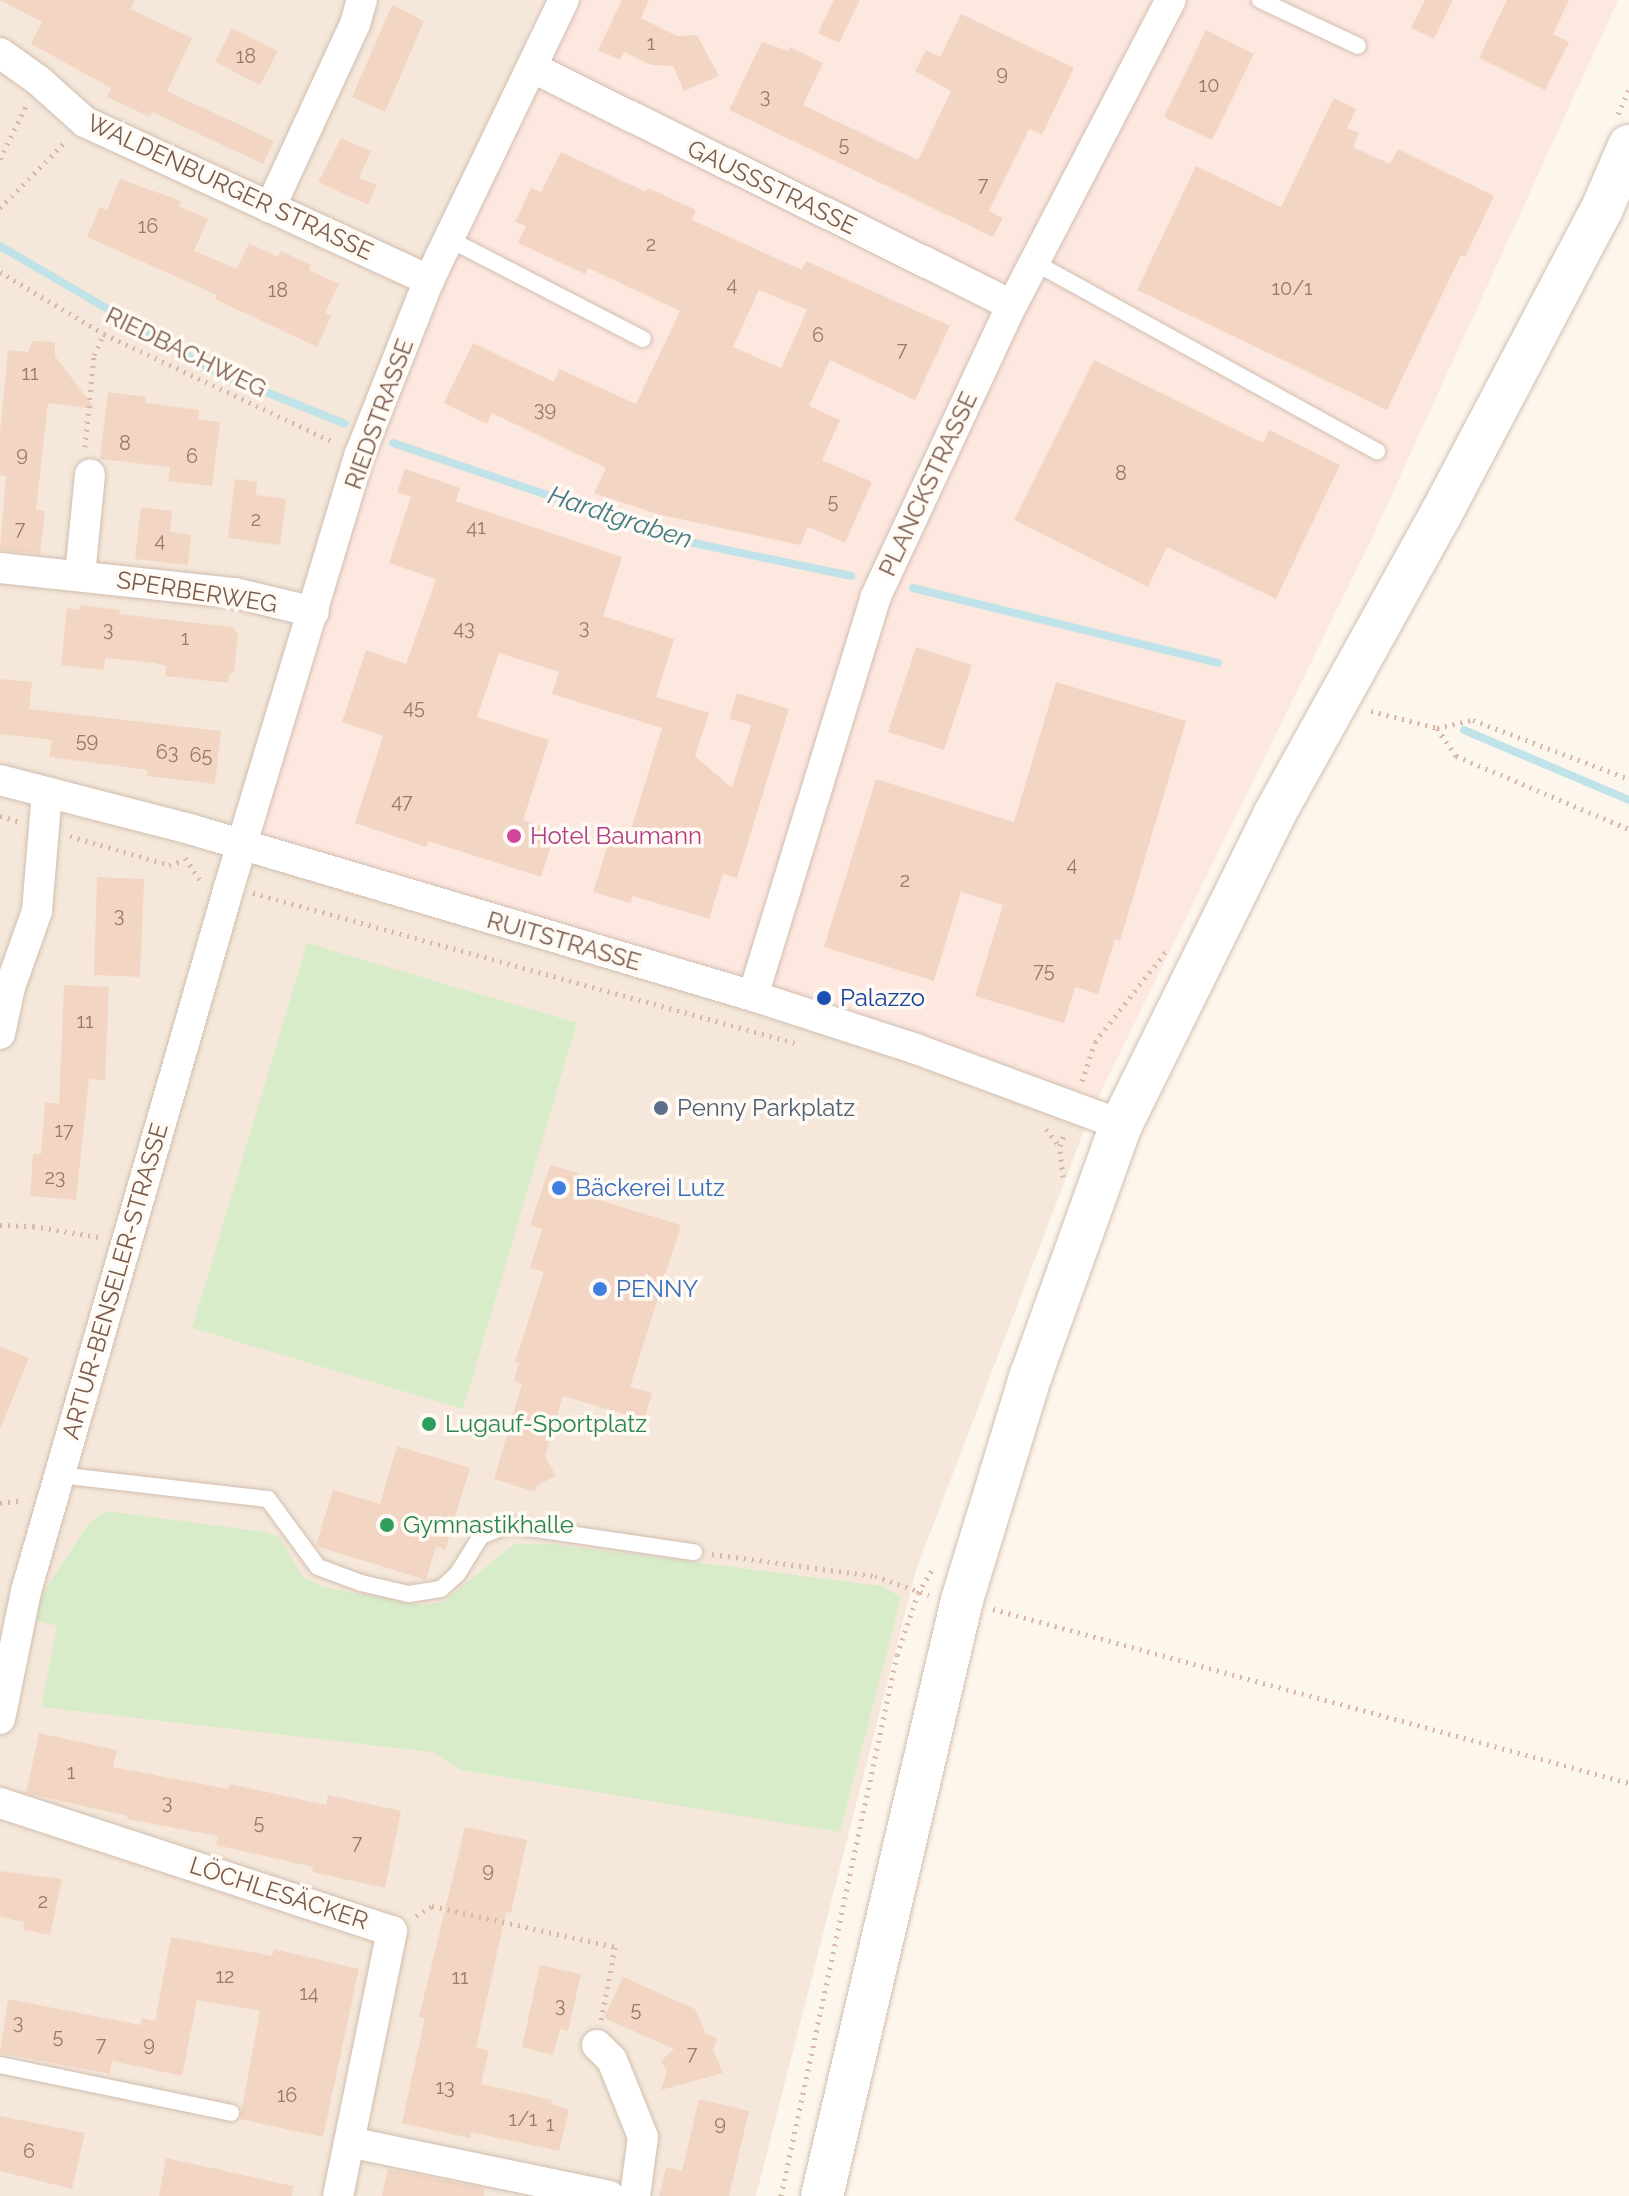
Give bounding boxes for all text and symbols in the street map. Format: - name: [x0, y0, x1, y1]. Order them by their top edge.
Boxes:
- house number: 1: [647, 31, 655, 55]
- house number: 18: [236, 44, 256, 68]
- house number: 9: [996, 61, 1008, 85]
- house number: 10: [1199, 73, 1219, 97]
- house number: 3: [760, 84, 770, 108]
- street label: WALDENBURGER STRASSE: [83, 108, 377, 266]
- house number: 5: [839, 132, 849, 156]
- street label: GAUSSSTRASSE: [683, 134, 861, 240]
- house number: 7: [978, 172, 988, 196]
- house number: 16: [138, 214, 158, 238]
- house number: 2: [646, 232, 656, 256]
- house number: 4: [727, 272, 737, 296]
- house number: 10/1: [1272, 276, 1312, 300]
- house number: 18: [268, 278, 288, 302]
- street label: RIEDBACHWEG: [101, 301, 271, 403]
- house number: 6: [812, 323, 824, 347]
- street label: RIEDSTRASSE: [338, 335, 420, 493]
- house number: 7: [897, 337, 907, 361]
- house number: 11: [21, 361, 39, 385]
- street label: PLANCKSTRASSE: [873, 387, 983, 581]
- house number: 39: [534, 397, 556, 421]
- house number: 8: [119, 431, 131, 455]
- house number: 9: [16, 442, 28, 466]
- house number: 6: [186, 444, 198, 468]
- house number: 8: [1115, 461, 1127, 485]
- water label: Hardtgraben: [544, 480, 696, 556]
- house number: 5: [828, 489, 838, 513]
- house number: 2: [251, 507, 261, 531]
- house number: 41: [466, 515, 486, 539]
- house number: 7: [15, 516, 25, 540]
- house number: 4: [155, 528, 165, 552]
- street label: SPERBERWEG: [115, 565, 279, 619]
- house number: 3: [579, 615, 589, 639]
- house number: 43: [453, 616, 475, 640]
- house number: 3: [103, 617, 113, 641]
- house number: 1: [181, 626, 189, 650]
- house number: 45: [403, 695, 425, 719]
- house number: 59: [76, 728, 98, 752]
- house number: 63: [156, 740, 178, 764]
- house number: 65: [190, 743, 212, 767]
- house number: 47: [391, 789, 413, 813]
- place label: Hotel Baumann: [530, 822, 703, 850]
- marker: Hotel Baumann: [505, 827, 523, 845]
- house number: 4: [1067, 852, 1077, 876]
- house number: 2: [900, 868, 910, 892]
- house number: 3: [114, 903, 124, 927]
- street label: RUITSTRASSE: [484, 905, 644, 977]
- house number: 75: [1033, 958, 1055, 982]
- place label: Palazzo: [840, 984, 925, 1012]
- marker: Palazzo: [815, 989, 833, 1007]
- house number: 11: [76, 1009, 94, 1033]
- place label: Penny Parkplatz: [677, 1094, 856, 1122]
- marker: Penny Parkplatz: [652, 1099, 670, 1117]
- house number: 17: [54, 1118, 74, 1142]
- street label: ARTUR-BENSELER-STRASSE: [56, 1120, 174, 1442]
- house number: 23: [44, 1165, 66, 1189]
- place label: Bäckerei Lutz: [575, 1174, 725, 1202]
- marker: Bäckerei Lutz: [550, 1179, 568, 1197]
- place label: PENNY: [616, 1275, 698, 1303]
- marker: PENNY: [591, 1280, 609, 1298]
- place label: Lugauf-Sportplatz: [445, 1410, 647, 1438]
- marker: Lugauf-Sportplatz: [420, 1415, 438, 1433]
- place label: Gymnastikhalle: [403, 1511, 574, 1539]
- marker: Gymnastikhalle: [378, 1516, 396, 1534]
- house number: 1: [67, 1760, 75, 1784]
- house number: 3: [162, 1790, 172, 1814]
- house number: 5: [254, 1810, 264, 1834]
- house number: 7: [352, 1830, 362, 1854]
- street label: LÖCHLESÄCKER: [186, 1851, 372, 1935]
- house number: 9: [482, 1858, 494, 1882]
- house number: 2: [38, 1889, 48, 1913]
- house number: 12: [216, 1964, 234, 1988]
- house number: 11: [451, 1965, 469, 1989]
- house number: 14: [299, 1981, 319, 2005]
- house number: 3: [555, 1993, 565, 2017]
- house number: 5: [631, 1997, 641, 2021]
- house number: 3: [13, 2010, 23, 2034]
- house number: 5: [53, 2024, 63, 2048]
- house number: 7: [96, 2032, 106, 2056]
- house number: 9: [143, 2032, 155, 2056]
- house number: 7: [687, 2041, 697, 2065]
- house number: 13: [435, 2075, 455, 2099]
- house number: 16: [277, 2083, 297, 2107]
- house number: 1/1: [509, 2107, 537, 2131]
- house number: 9: [714, 2111, 726, 2135]
- house number: 1: [546, 2112, 554, 2136]
- house number: 6: [23, 2139, 35, 2163]

